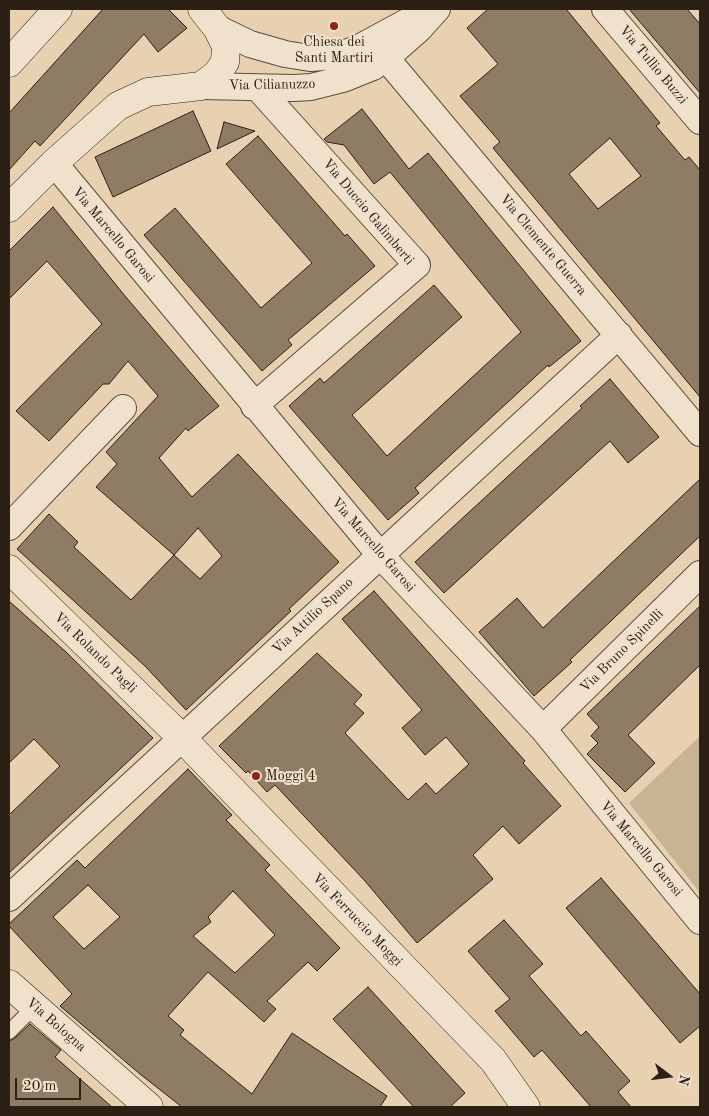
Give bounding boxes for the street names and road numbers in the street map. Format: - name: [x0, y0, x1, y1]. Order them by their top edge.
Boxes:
- street label: Via Tullio Buzzi: [615, 22, 691, 108]
- street label: Via Cilianuzzo: [228, 76, 316, 94]
- street label: Via Duccio Galimberti: [319, 155, 417, 269]
- street label: Via Marcello Garosi: [68, 184, 158, 286]
- street label: Via Clemente Guerra: [496, 191, 590, 299]
- street label: Via Marcello Garosi: [327, 494, 419, 596]
- street label: Via Attilio Spano: [269, 574, 357, 658]
- street label: Via Bruno Spinelli: [577, 606, 667, 696]
- street label: Via Rolando Pagli: [50, 609, 140, 697]
- street label: Via Marcello Garosi: [596, 798, 686, 900]
- street label: Via Ferruccio Moggi: [308, 870, 406, 970]
- street label: Via Bologna: [22, 994, 90, 1056]

